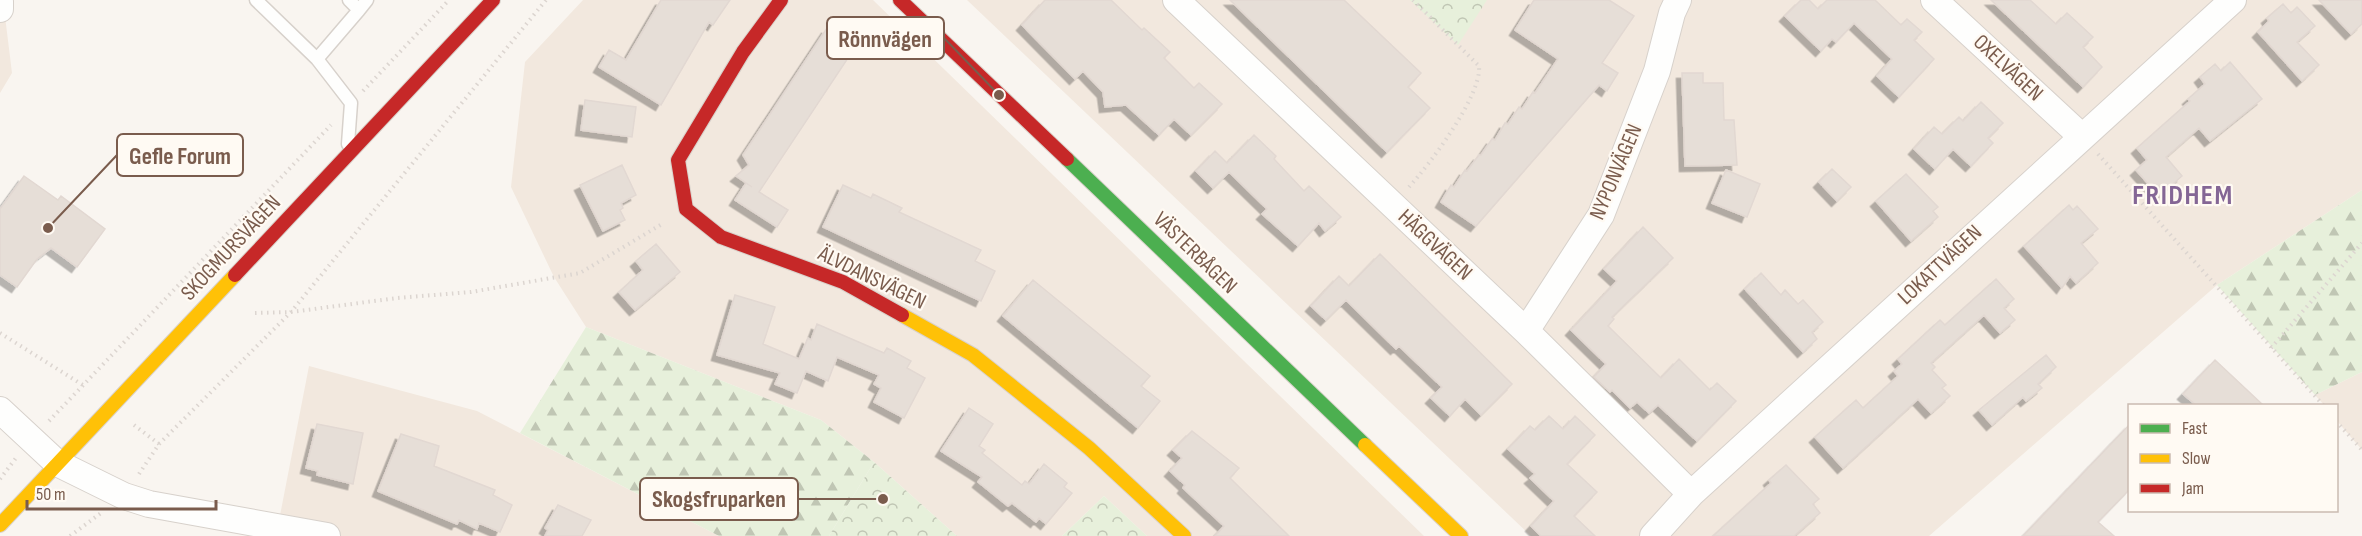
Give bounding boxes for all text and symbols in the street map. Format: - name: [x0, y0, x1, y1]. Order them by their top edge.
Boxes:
- callout: Rönnvägen: [827, 17, 944, 59]
- text: Rönnvägen: [838, 25, 932, 54]
- street label: OXELVÄGEN: [1967, 29, 2049, 107]
- street label: NYPONVÄGEN: [1584, 120, 1648, 224]
- callout: Gefle Forum: [117, 134, 243, 176]
- text: Gefle Forum: [129, 142, 231, 171]
- district label: FRIDHEM: [2132, 179, 2234, 212]
- street label: SKOGMURSVÄGEN: [175, 190, 287, 306]
- street label: HÄGGVÄGEN: [1392, 204, 1478, 286]
- street label: VÄSTERBÅGEN: [1147, 206, 1243, 300]
- street label: LOKATTVÄGEN: [1892, 219, 1988, 311]
- street label: ÄLVDANSVÄGEN: [813, 240, 930, 316]
- legend: [2128, 404, 2338, 512]
- text: Fast: [2182, 418, 2208, 439]
- text: Slow: [2182, 448, 2211, 469]
- scale bar: [27, 473, 216, 511]
- callout: Skogsfruparken: [640, 478, 798, 520]
- text: Jam: [2181, 478, 2204, 499]
- text: 50 m: [36, 484, 66, 505]
- text: Skogsfruparken: [652, 485, 786, 514]

